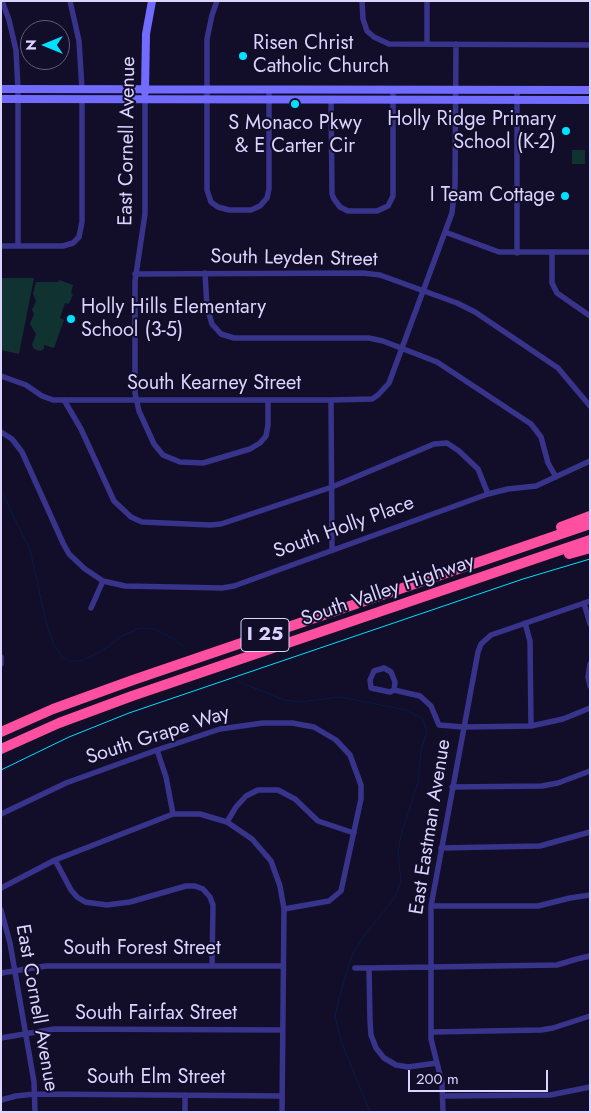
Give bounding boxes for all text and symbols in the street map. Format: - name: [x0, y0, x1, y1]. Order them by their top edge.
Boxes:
- north arrow: [20, 20, 70, 70]
- place label: Risen Christ Catholic Church: [253, 32, 389, 79]
- text: N: [21, 39, 41, 51]
- marker: Risen Christ Catholic Church: [237, 50, 249, 62]
- street label: East Cornell Avenue: [115, 56, 141, 226]
- marker: S Monaco Pkwy & E Carter Cir: [289, 98, 301, 110]
- place label: Holly Ridge Primary School (K-2): [387, 108, 556, 155]
- place label: S Monaco Pkwy & E Carter Cir: [228, 112, 362, 159]
- marker: Holly Ridge Primary School (K-2): [560, 125, 572, 137]
- place label: I Team Cottage: [430, 184, 555, 208]
- marker: I Team Cottage: [559, 190, 571, 202]
- street label: South Leyden Street: [210, 246, 378, 272]
- place label: Holly Hills Elementary School (3-5): [81, 296, 266, 343]
- marker: Holly Hills Elementary School (3-5): [65, 313, 77, 325]
- street label: South Kearney Street: [127, 372, 301, 396]
- street label: South Holly Place: [270, 491, 418, 565]
- street label: South Valley Highway: [298, 550, 478, 632]
- road number: I 25: [241, 618, 289, 652]
- street label: South Grape Way: [83, 701, 233, 771]
- street label: East Eastman Avenue: [405, 738, 457, 916]
- street label: East Cornell Avenue: [9, 923, 63, 1093]
- street label: South Forest Street: [63, 937, 221, 961]
- street label: South Fairfax Street: [75, 1002, 237, 1026]
- scale bar: [411, 1060, 551, 1092]
- street label: South Elm Street: [87, 1066, 225, 1090]
- text: 200 m: [416, 1068, 459, 1090]

